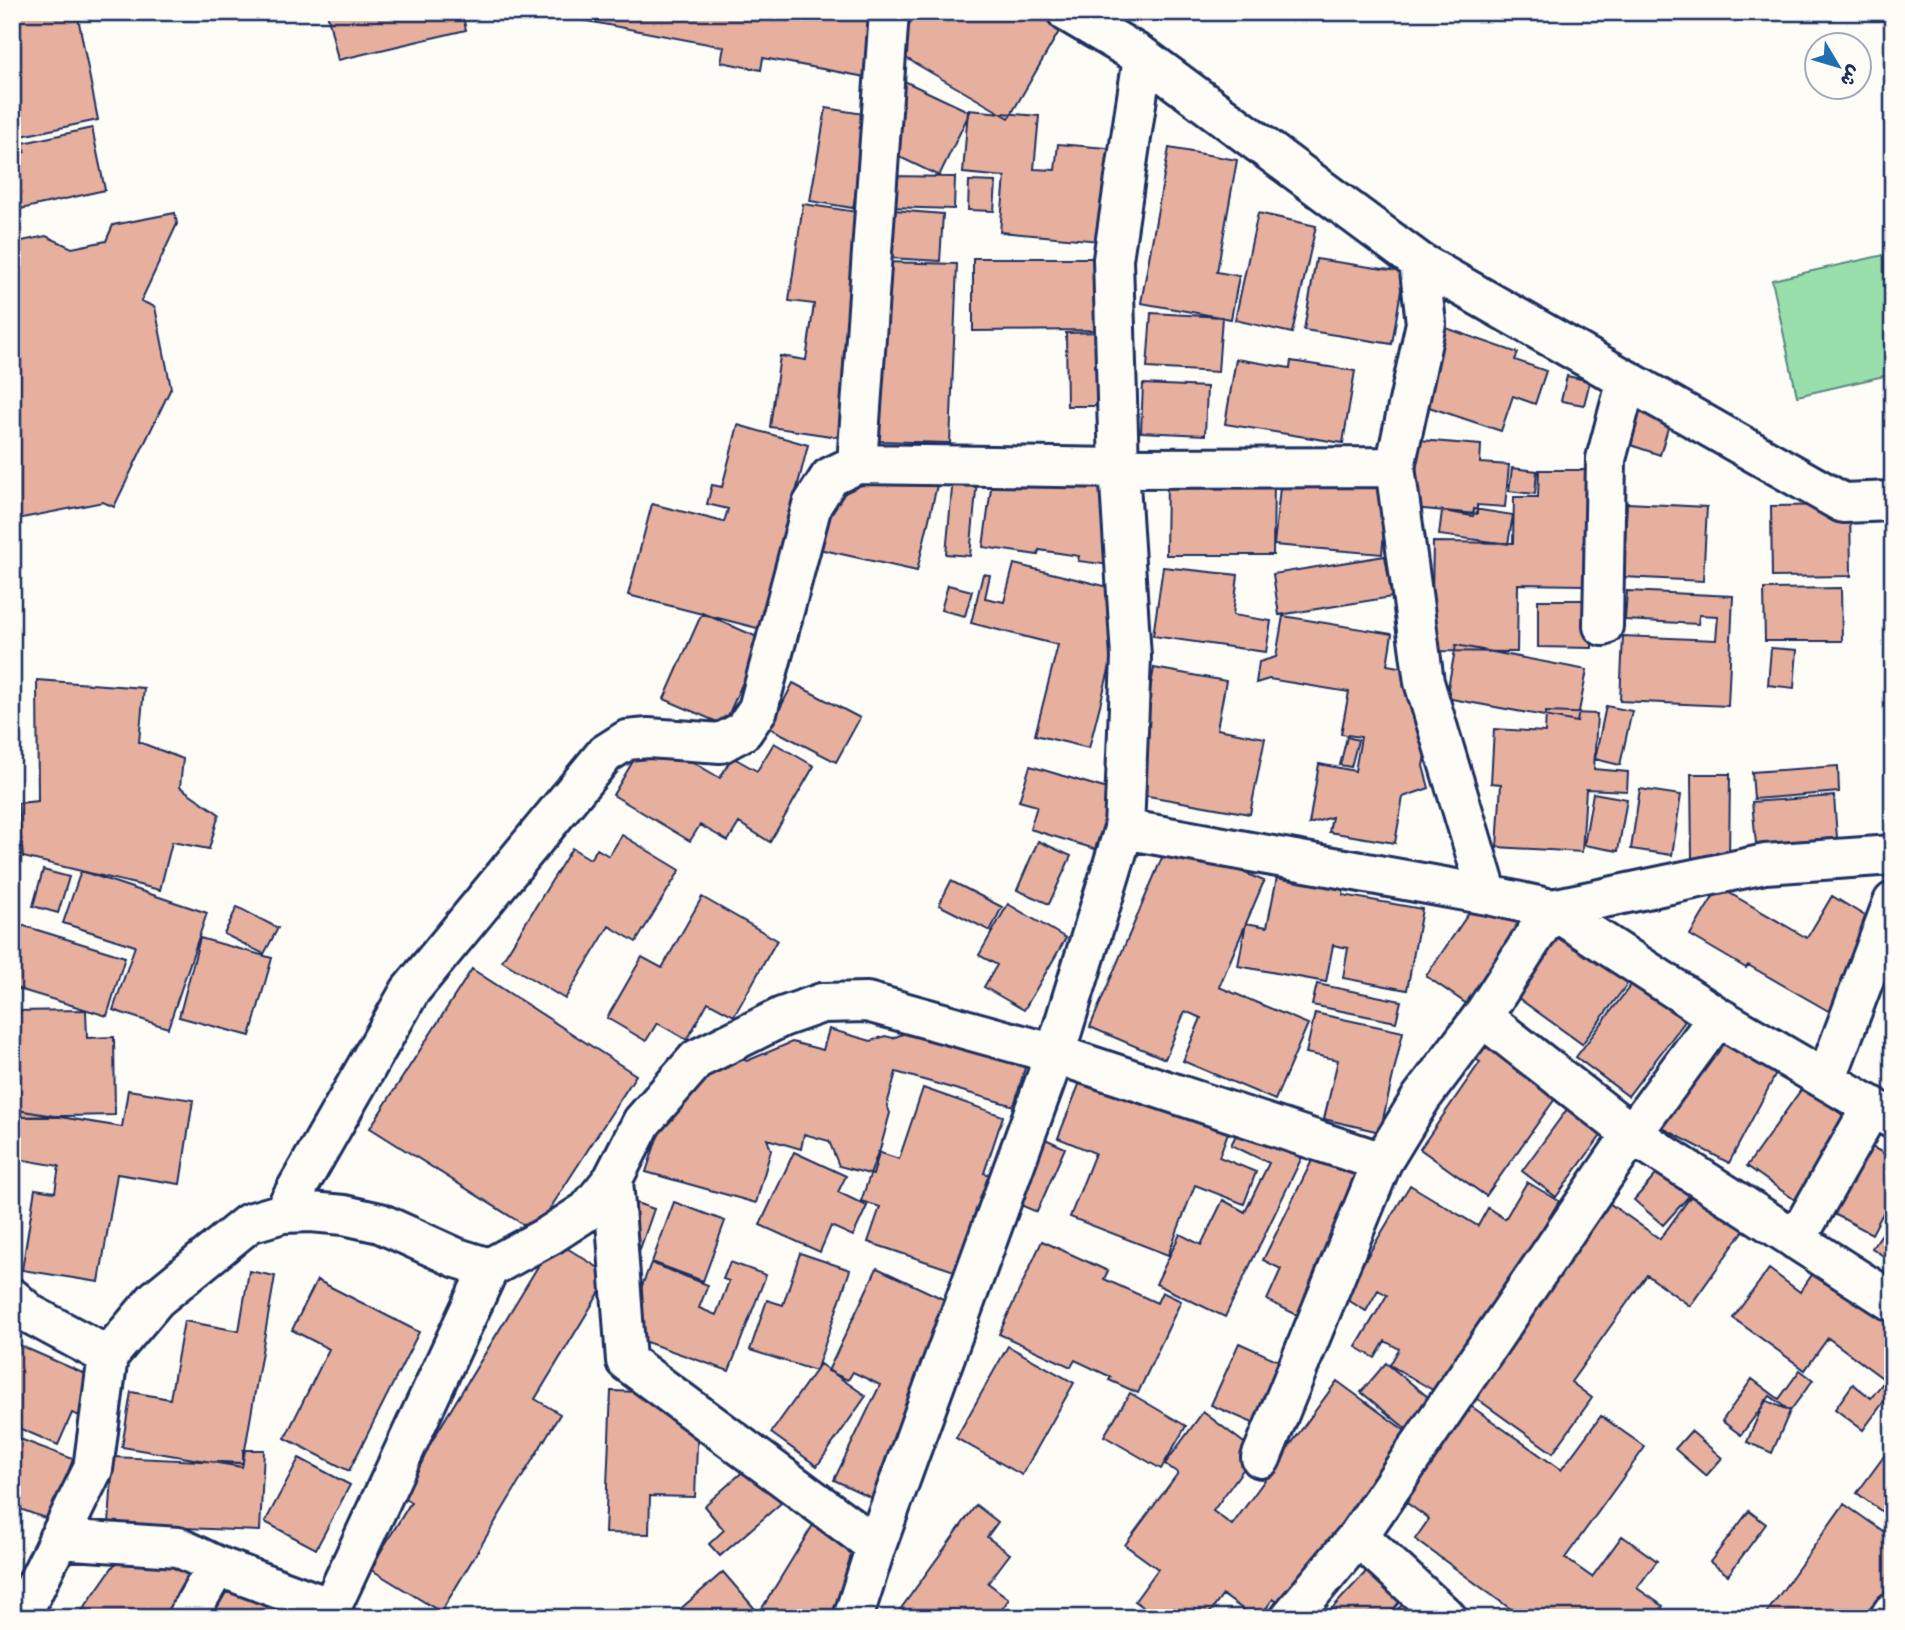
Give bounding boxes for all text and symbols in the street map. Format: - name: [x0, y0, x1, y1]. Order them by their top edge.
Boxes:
- north arrow: [1804, 32, 1874, 102]
- text: ش: [1835, 60, 1870, 94]

